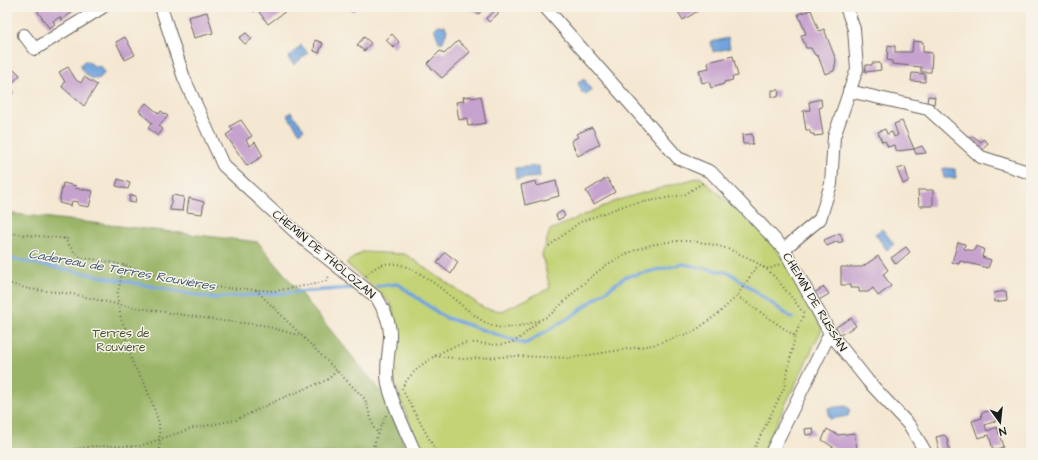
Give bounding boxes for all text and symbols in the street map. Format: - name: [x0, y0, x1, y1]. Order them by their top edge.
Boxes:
- street label: CHEMIN DE THOLOZAN: [268, 206, 379, 303]
- water label: Cadereau de Terres Rouvières: [27, 245, 218, 296]
- street label: CHEMIN DE RUSSAN: [778, 250, 851, 355]
- park label: Terres de Rouvière: [92, 325, 150, 356]
- north arrow: [980, 402, 1020, 442]
- text: N: [997, 423, 1008, 439]

